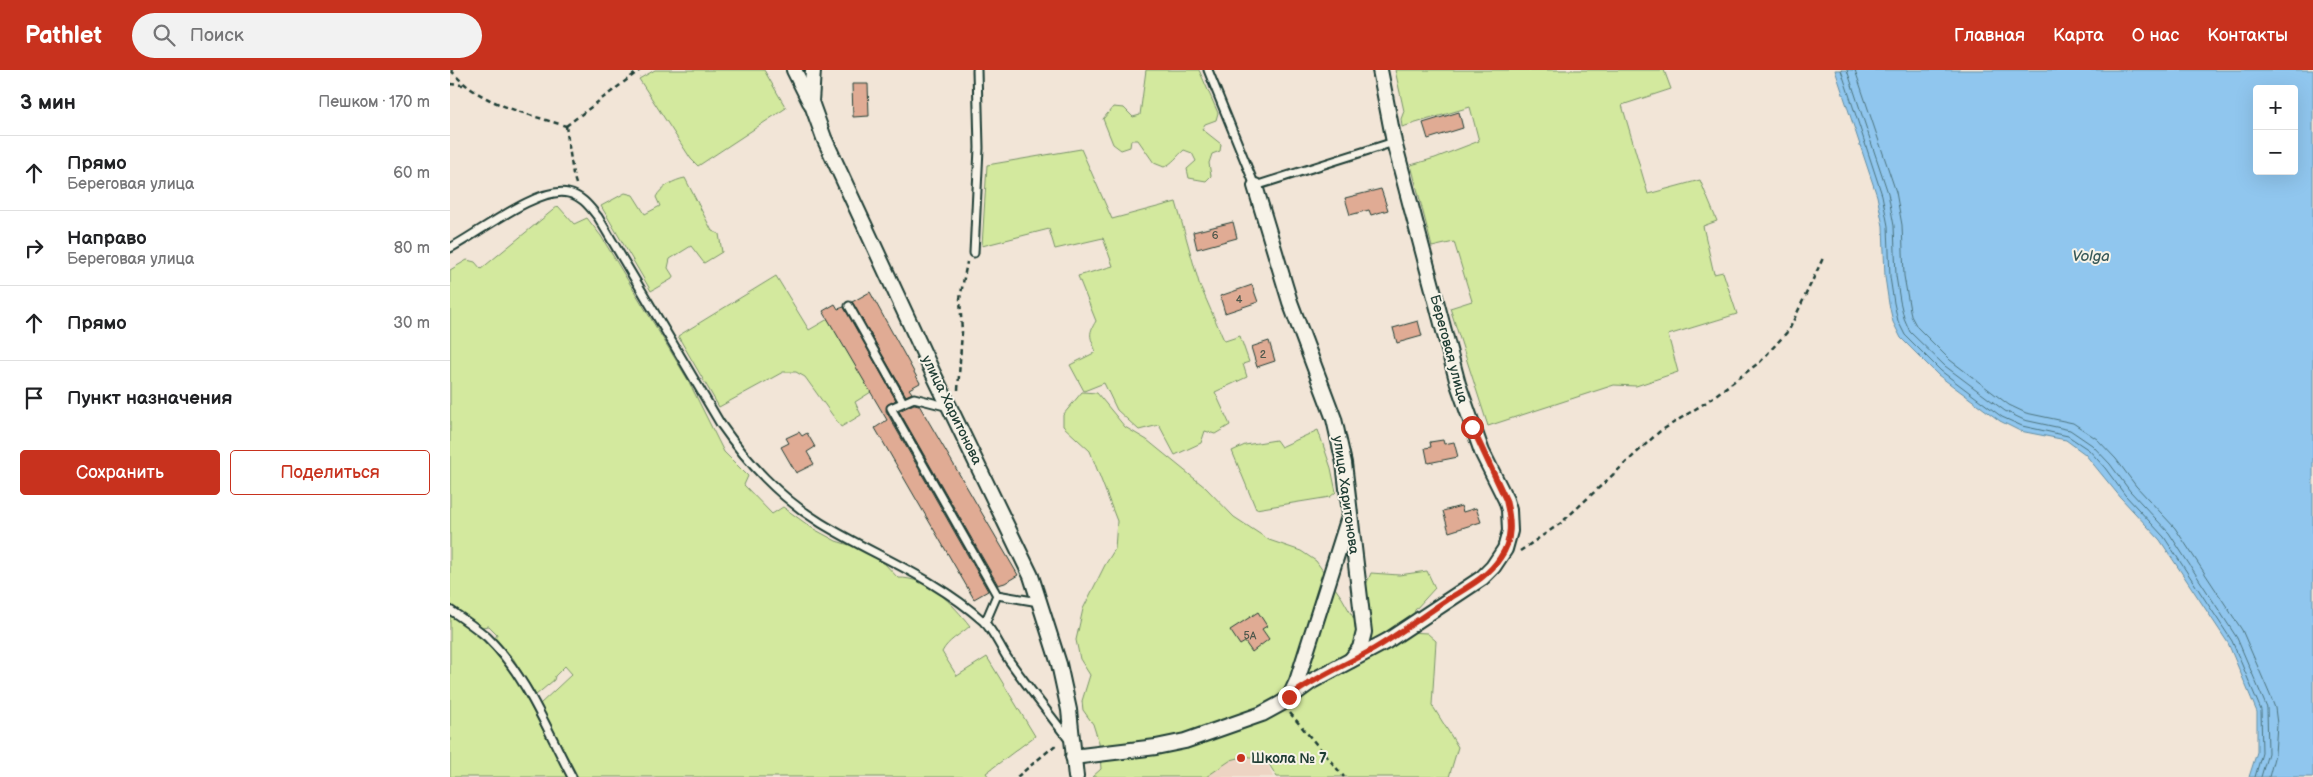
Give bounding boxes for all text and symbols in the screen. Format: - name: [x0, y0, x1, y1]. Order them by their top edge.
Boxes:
- search box: [132, 13, 482, 58]
- text: Pathlet: [25, 21, 102, 50]
- icon: search: [150, 21, 178, 49]
- text: Поиск: [190, 24, 244, 47]
- text: Главная: [1954, 25, 2025, 46]
- text: Карта: [2053, 25, 2104, 46]
- text: О нас: [2132, 25, 2179, 46]
- text: Контакты: [2207, 25, 2288, 46]
- map controls: [2253, 85, 2298, 175]
- button: +: [2253, 85, 2298, 130]
- text: 3 мин: [20, 90, 76, 115]
- text: Пешком · 170 m: [318, 93, 430, 112]
- button: −: [2253, 130, 2298, 175]
- text: Прямо: [67, 152, 127, 175]
- icon: ahead: [20, 159, 48, 187]
- text: 60 m: [393, 164, 430, 183]
- text: Береговая улица: [67, 175, 194, 194]
- text: Направо: [67, 227, 147, 250]
- house number: 6: [1212, 229, 1219, 242]
- icon: right: [20, 234, 48, 262]
- text: 80 m: [394, 239, 430, 258]
- water label: Volga: [2072, 247, 2110, 266]
- text: Береговая улица: [67, 250, 194, 269]
- house number: 4: [1236, 293, 1243, 306]
- street label: Береговая улица: [1426, 293, 1472, 406]
- icon: ahead: [20, 309, 48, 337]
- text: Прямо: [67, 312, 127, 335]
- text: 30 m: [393, 314, 430, 333]
- house number: 2: [1260, 348, 1267, 361]
- street label: улица Харитонова: [918, 353, 986, 468]
- icon: arrive: [20, 384, 48, 412]
- text: Пункт назначения: [67, 387, 232, 410]
- route start: [1461, 416, 1484, 439]
- street label: улица Харитонова: [1329, 435, 1363, 556]
- button: Сохранить: [20, 450, 220, 495]
- button: Поделиться: [230, 450, 430, 495]
- house number: 5А: [1244, 629, 1257, 642]
- route end: [1278, 686, 1301, 709]
- place label: Школа № 7: [1251, 750, 1327, 767]
- marker: Школа № 7: [1235, 752, 1247, 764]

